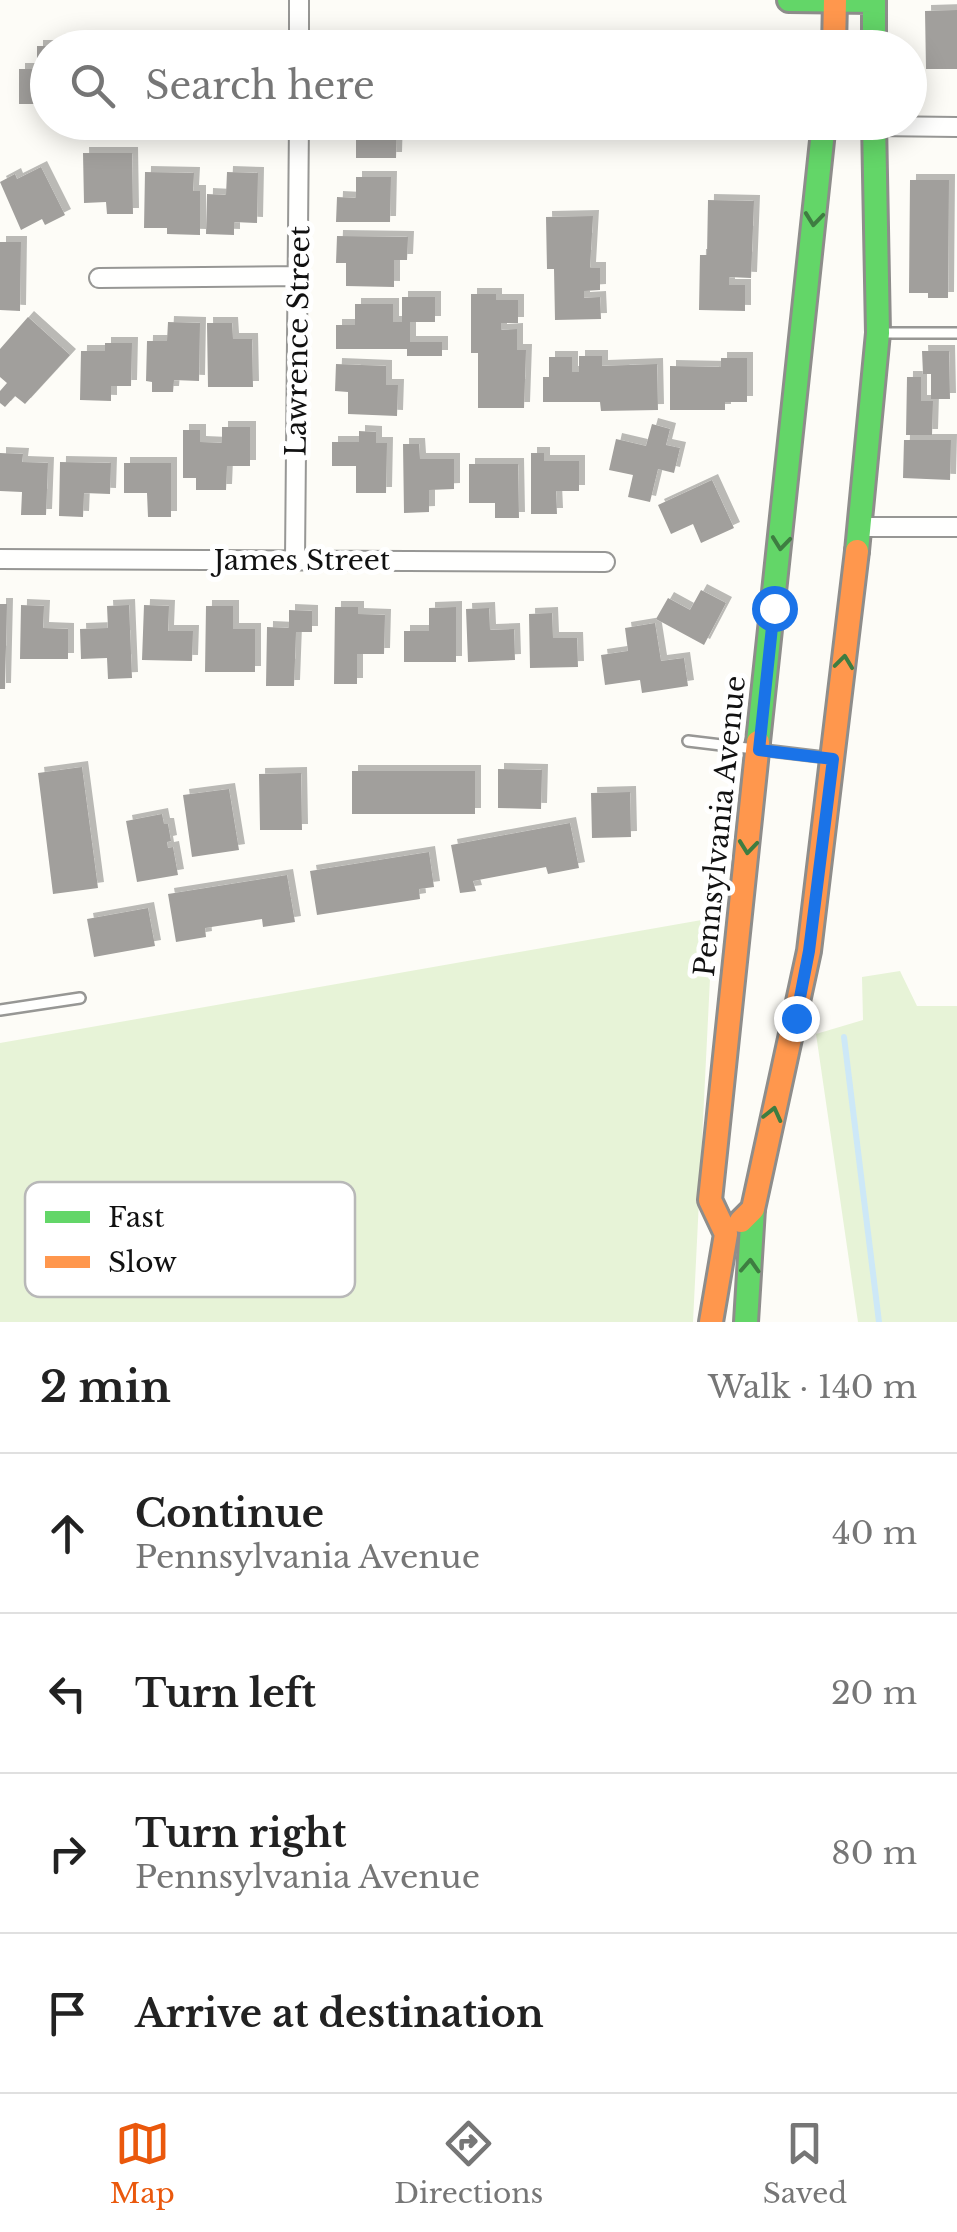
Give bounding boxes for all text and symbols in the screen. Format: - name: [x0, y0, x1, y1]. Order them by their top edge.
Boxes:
- search box: [30, 30, 927, 140]
- icon: search: [65, 58, 120, 113]
- text: Search here: [145, 62, 375, 109]
- one-way arrow: [804, 212, 825, 228]
- street label: Lawrence Street: [278, 225, 318, 457]
- one-way arrow: [771, 535, 792, 551]
- street label: James Street: [210, 543, 391, 578]
- route start: [752, 586, 798, 632]
- one-way arrow: [833, 654, 854, 670]
- street label: Pennsylvania Avenue: [687, 674, 753, 978]
- one-way arrow: [738, 839, 759, 855]
- route end: [774, 996, 820, 1042]
- one-way arrow: [761, 1106, 782, 1123]
- legend: [25, 1182, 355, 1297]
- text: Fast: [108, 1200, 165, 1235]
- text: Slow: [108, 1245, 177, 1280]
- one-way arrow: [739, 1257, 760, 1273]
- text: 2 min: [40, 1361, 171, 1413]
- text: Walk · 140 m: [708, 1367, 917, 1407]
- text: Continue: [135, 1490, 324, 1537]
- icon: ahead: [40, 1506, 95, 1561]
- text: 40 m: [832, 1513, 917, 1553]
- text: Pennsylvania Avenue: [135, 1537, 480, 1577]
- icon: left: [40, 1666, 95, 1721]
- text: Turn left: [135, 1670, 316, 1717]
- text: 20 m: [831, 1673, 917, 1713]
- text: Turn right: [135, 1810, 346, 1857]
- icon: right: [40, 1826, 95, 1881]
- text: 80 m: [831, 1833, 917, 1873]
- text: Pennsylvania Avenue: [135, 1857, 480, 1897]
- icon: arrive: [40, 1986, 95, 2041]
- text: Arrive at destination: [135, 1990, 544, 2037]
- tab: Map: [110, 2116, 175, 2211]
- tab: Directions: [394, 2116, 543, 2211]
- tab: Saved: [763, 2116, 847, 2211]

